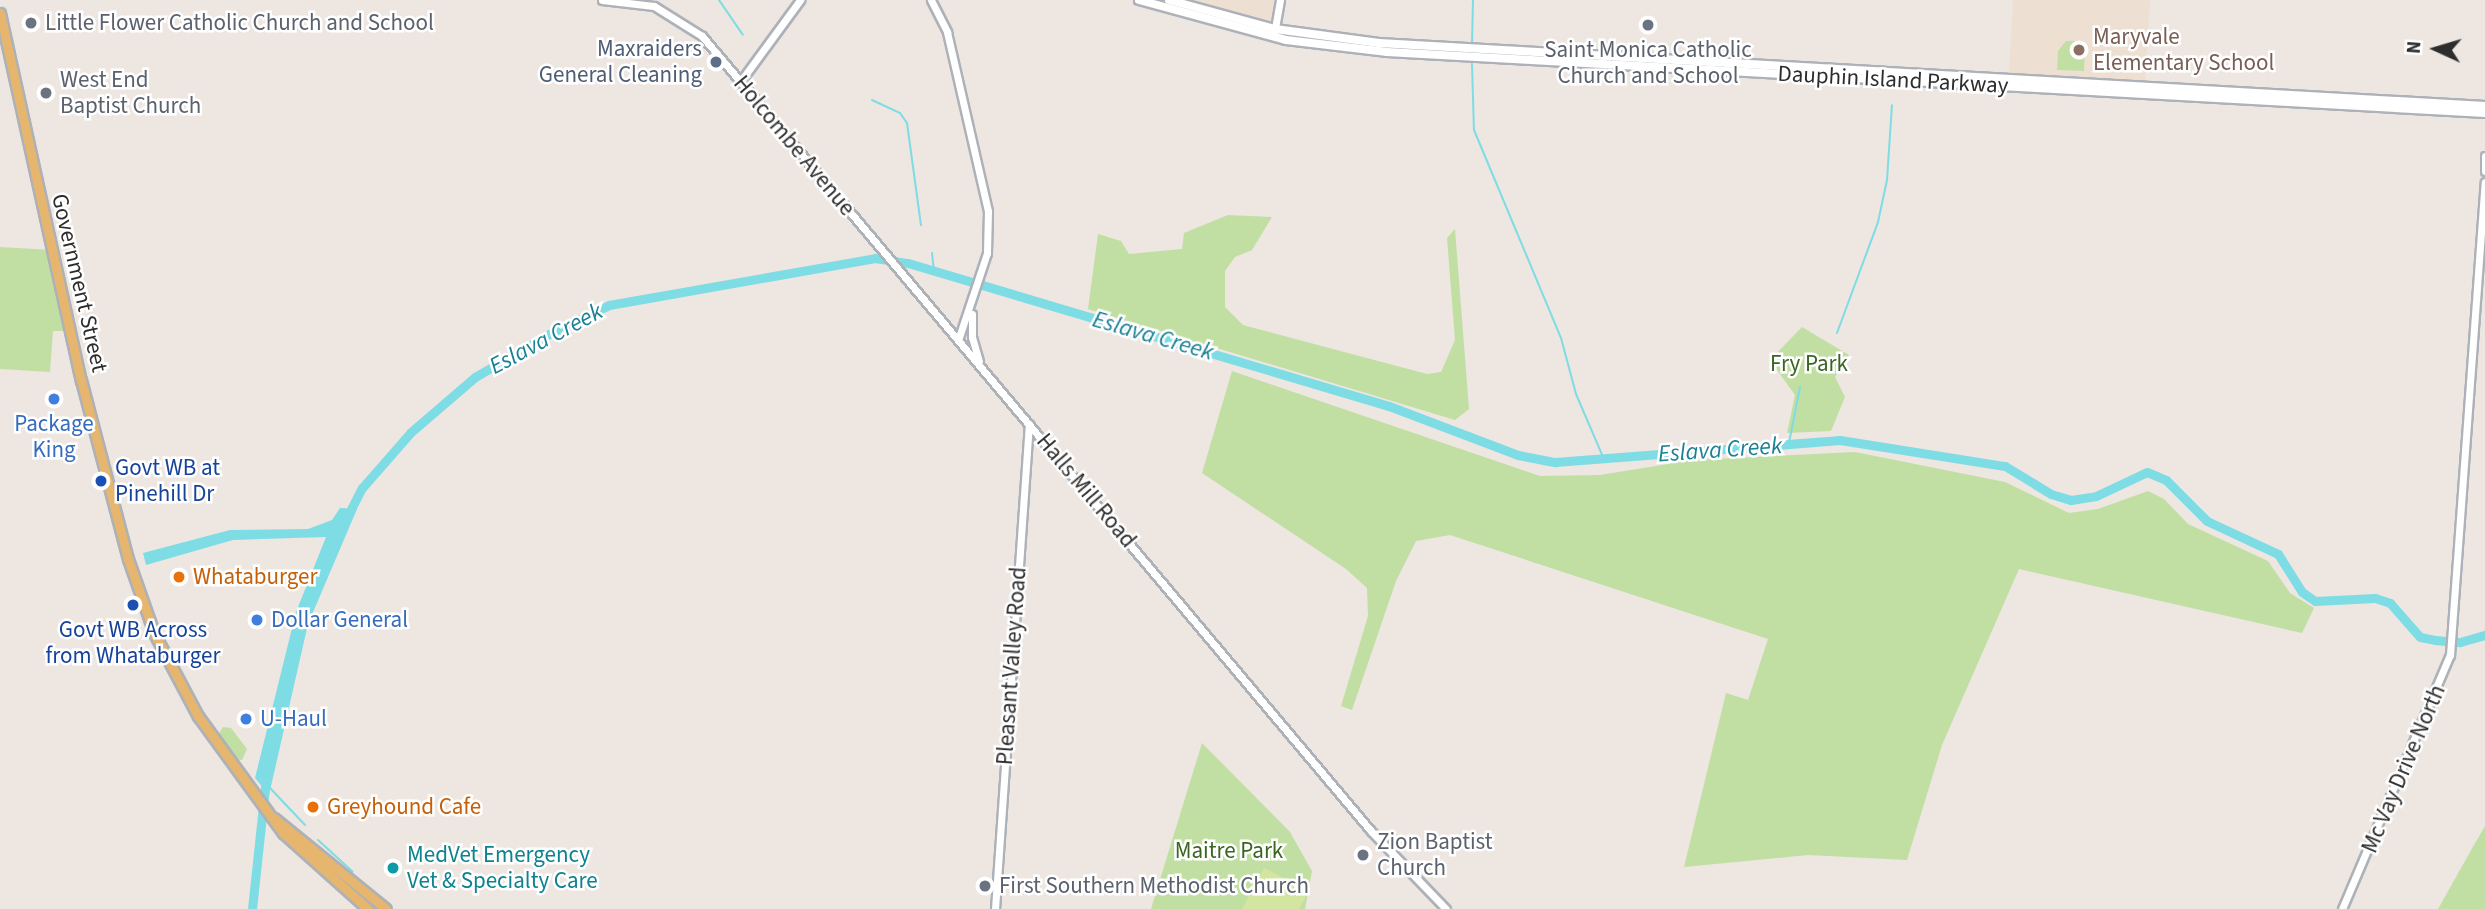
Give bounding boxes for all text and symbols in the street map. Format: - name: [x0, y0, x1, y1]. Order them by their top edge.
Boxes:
- place label: Little Flower Catholic Church and School: [45, 9, 434, 37]
- north arrow: [2401, 14, 2471, 84]
- marker: Little Flower Catholic Church and School: [23, 15, 39, 31]
- marker: Saint Monica Catholic Church and School: [1640, 17, 1656, 33]
- place label: Maryvale Elementary School: [2093, 23, 2274, 77]
- place label: Maxraiders General Cleaning: [539, 35, 702, 89]
- place label: Saint Monica Catholic Church and School: [1544, 36, 1752, 90]
- text: N: [2401, 40, 2428, 55]
- marker: Maryvale Elementary School: [2071, 42, 2087, 58]
- marker: Maxraiders General Cleaning: [708, 54, 724, 70]
- street label: Dauphin Island Parkway: [1777, 60, 2009, 100]
- place label: West End Baptist Church: [60, 66, 201, 120]
- street label: Holcombe Avenue: [727, 70, 861, 222]
- marker: West End Baptist Church: [38, 85, 54, 101]
- street label: Government Street: [45, 191, 113, 375]
- water label: Eslava Creek: [484, 297, 608, 381]
- water label: Eslava Creek: [1089, 305, 1217, 367]
- park label: Fry Park: [1770, 350, 1848, 378]
- marker: Package King: [46, 391, 62, 407]
- place label: Package King: [14, 410, 94, 464]
- street label: Halls Mill Road: [1030, 428, 1142, 554]
- water label: Eslava Creek: [1657, 431, 1783, 469]
- place label: Govt WB at Pinehill Dr: [115, 454, 220, 508]
- marker: Govt WB at Pinehill Dr: [93, 473, 109, 489]
- place label: Whataburger: [193, 563, 317, 591]
- street label: Pleasant Valley Road: [991, 566, 1033, 766]
- marker: Whataburger: [171, 569, 187, 585]
- marker: Govt WB Across from Whataburger: [125, 597, 141, 613]
- place label: Dollar General: [271, 606, 408, 634]
- marker: Dollar General: [249, 612, 265, 628]
- place label: Govt WB Across from Whataburger: [46, 616, 220, 670]
- street label: Mc Vay Drive North: [2356, 681, 2452, 857]
- place label: U-Haul: [260, 705, 327, 733]
- marker: U-Haul: [238, 711, 254, 727]
- place label: Greyhound Cafe: [327, 793, 481, 821]
- marker: Greyhound Cafe: [305, 799, 321, 815]
- place label: Zion Baptist Church: [1377, 828, 1493, 882]
- park label: Maitre Park: [1175, 837, 1283, 865]
- place label: MedVet Emergency Vet & Specialty Care: [407, 841, 598, 895]
- marker: Zion Baptist Church: [1355, 847, 1371, 863]
- marker: MedVet Emergency Vet & Specialty Care: [385, 860, 401, 876]
- place label: First Southern Methodist Church: [999, 872, 1309, 900]
- marker: First Southern Methodist Church: [977, 878, 993, 894]

